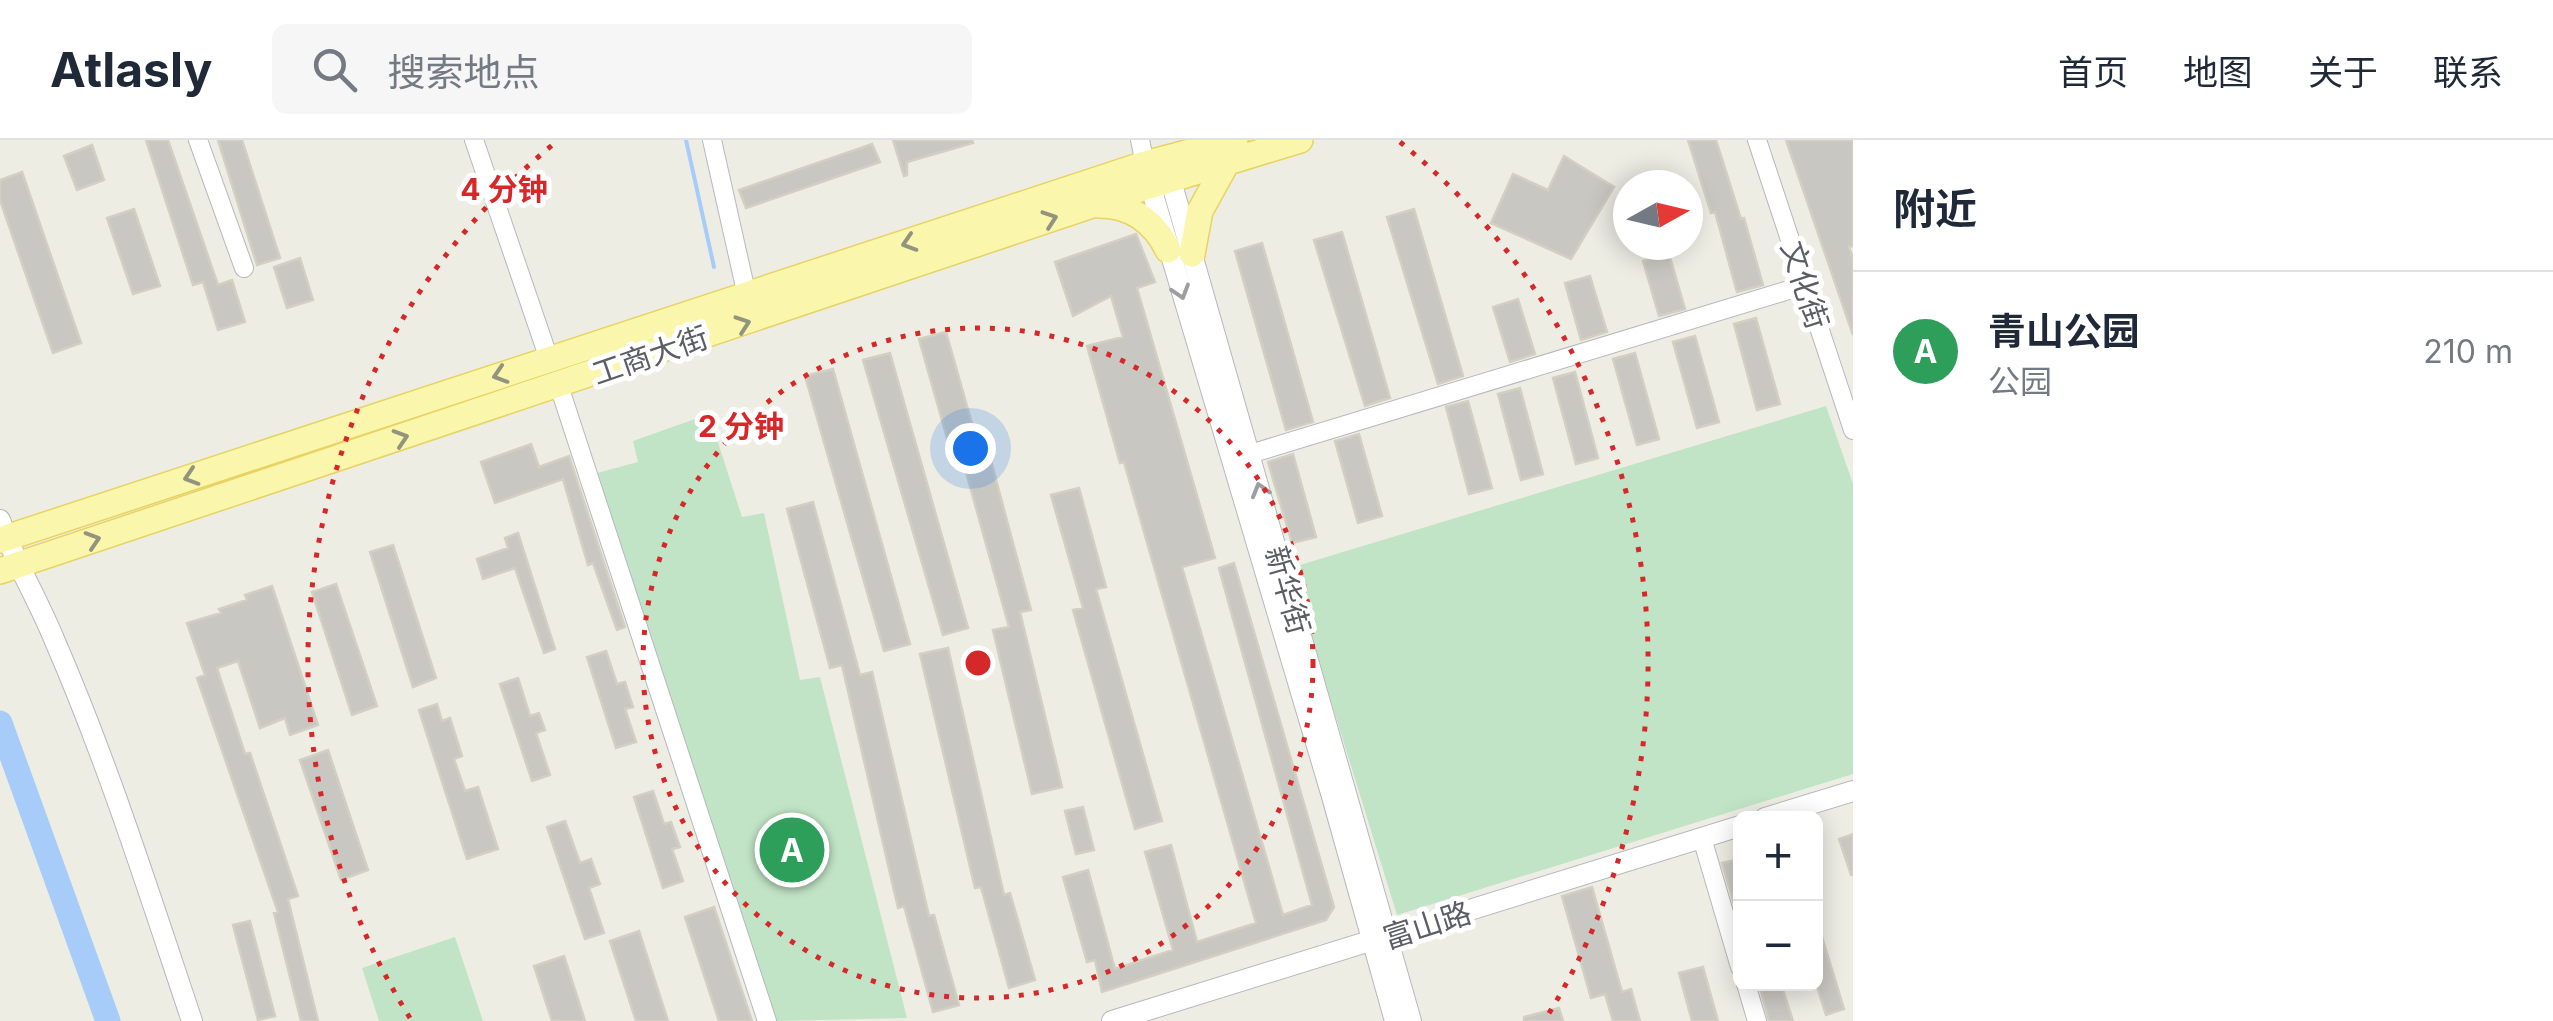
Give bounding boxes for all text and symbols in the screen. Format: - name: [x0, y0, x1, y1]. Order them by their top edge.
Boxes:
- search box: [272, 24, 972, 114]
- text: Atlasly: [50, 40, 212, 99]
- icon: search: [307, 42, 362, 97]
- text: 搜索地点: [387, 49, 539, 95]
- text: 首页: [2058, 51, 2128, 93]
- text: 地图: [2183, 51, 2253, 93]
- text: 关于: [2308, 51, 2378, 93]
- text: 联系: [2433, 51, 2503, 93]
- north arrow: [1613, 170, 1703, 260]
- text: 4 分钟: [460, 171, 548, 207]
- text: 附近: [1893, 183, 1977, 234]
- one-way arrow: [1041, 211, 1058, 231]
- one-way arrow: [901, 231, 918, 251]
- street label: 文化街: [1774, 237, 1836, 333]
- one-way arrow: [1169, 283, 1190, 300]
- text: 青山公园: [1988, 308, 2140, 354]
- one-way arrow: [733, 315, 750, 335]
- street label: 工商大街: [587, 318, 713, 392]
- text: A: [1914, 332, 1937, 371]
- text: 210 m: [2423, 332, 2513, 371]
- text: 公园: [1988, 362, 2052, 401]
- one-way arrow: [492, 364, 509, 384]
- text: 2 分钟: [698, 408, 784, 444]
- your location: [945, 423, 996, 474]
- one-way arrow: [392, 430, 409, 450]
- one-way arrow: [183, 465, 200, 485]
- one-way arrow: [1250, 481, 1271, 499]
- one-way arrow: [83, 532, 100, 552]
- street label: 新华街: [1258, 542, 1318, 638]
- centre of rings: [960, 645, 996, 681]
- map controls: [1733, 811, 1823, 991]
- button: +: [1733, 811, 1823, 901]
- pin: A: [760, 812, 824, 888]
- street label: 富山路: [1379, 894, 1475, 956]
- button: −: [1733, 901, 1823, 991]

